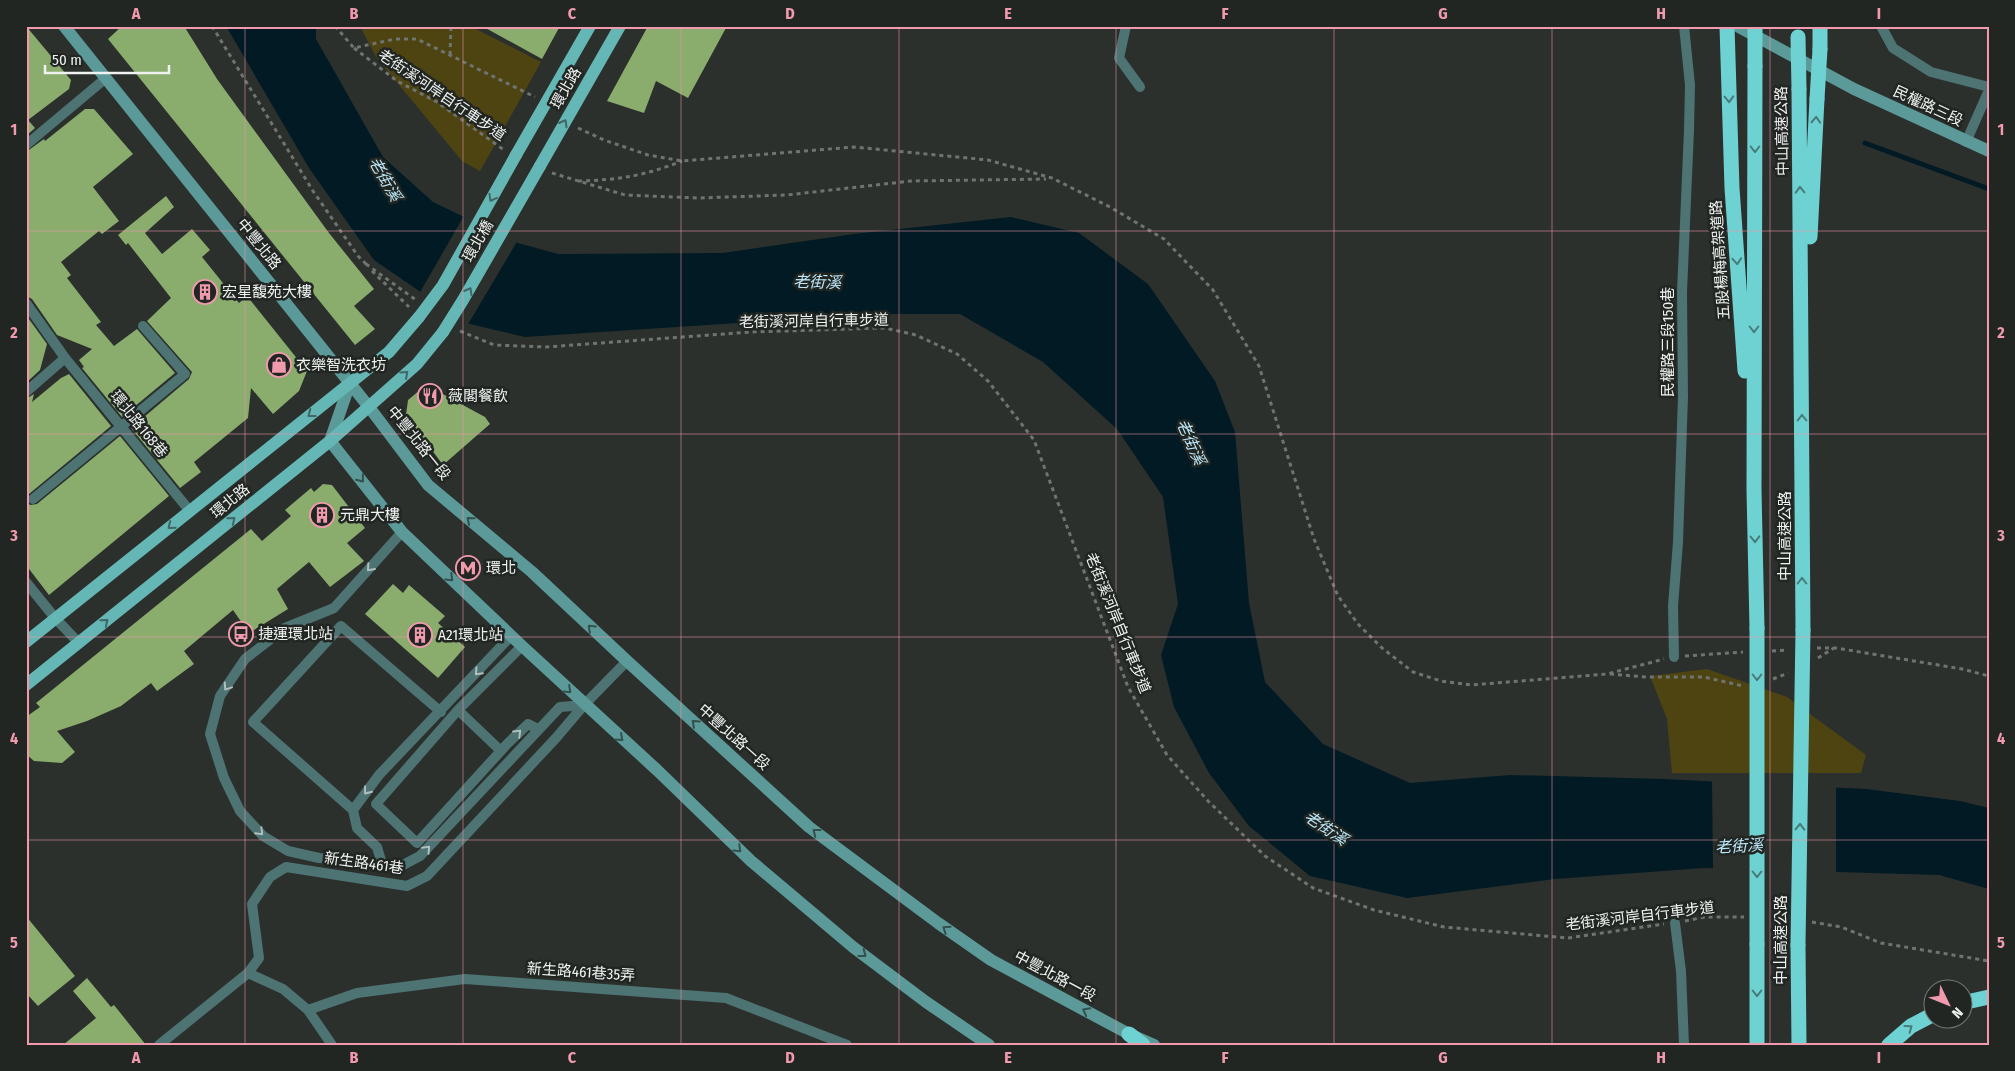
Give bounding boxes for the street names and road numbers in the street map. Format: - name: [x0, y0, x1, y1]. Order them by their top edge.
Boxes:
- street label: 老街溪河岸自行車步道: [375, 46, 509, 144]
- street label: 環北路: [547, 64, 585, 112]
- street label: 民權路三段: [1890, 82, 1966, 130]
- street label: 中山高速公路: [1772, 86, 1792, 176]
- street label: 五股楊梅高架道路: [1707, 200, 1733, 320]
- street label: 中豐北路: [233, 215, 285, 273]
- street label: 環北橋: [459, 217, 497, 265]
- street label: 民權路三段150巷: [1659, 287, 1677, 397]
- street label: 老街溪河岸自行車步道: [739, 311, 889, 331]
- street label: 環北路168巷: [107, 387, 171, 461]
- street label: 中豐北路一段: [384, 402, 454, 484]
- street label: 環北路: [207, 480, 253, 522]
- street label: 中山高速公路: [1776, 491, 1794, 581]
- street label: 老街溪河岸自行車步道: [1082, 550, 1154, 696]
- street label: 中豐北路一段: [695, 700, 773, 774]
- street label: 新生路461巷: [323, 849, 405, 877]
- street label: 中山高速公路: [1772, 895, 1790, 985]
- street label: 老街溪河岸自行車步道: [1564, 898, 1716, 934]
- street label: 中豐北路一段: [1011, 947, 1099, 1005]
- street label: 新生路461巷35弄: [526, 959, 636, 985]

